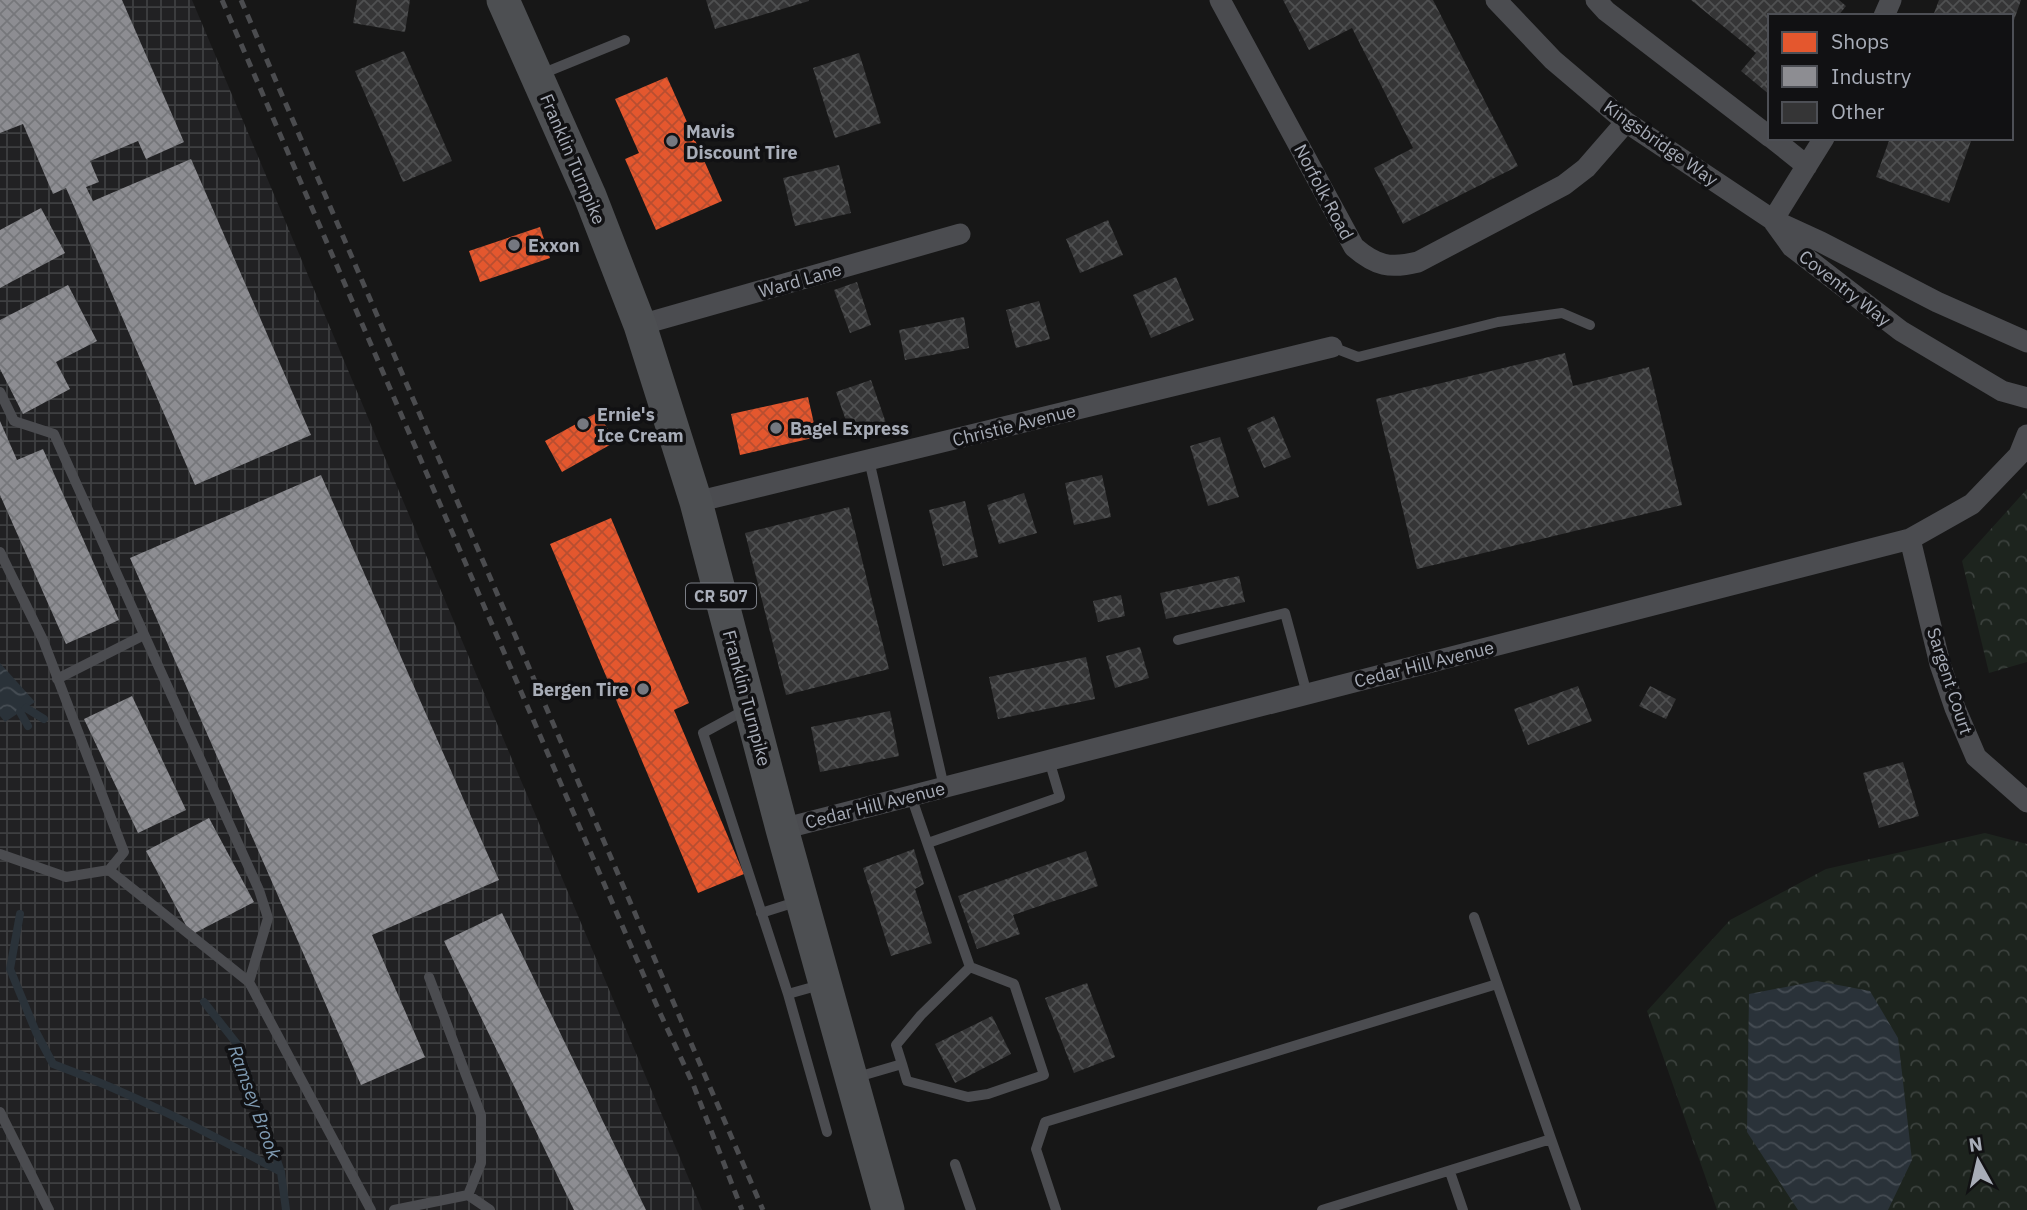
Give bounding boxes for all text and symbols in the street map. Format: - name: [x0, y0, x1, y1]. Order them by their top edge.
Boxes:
- legend: [1768, 14, 2013, 140]
- text: Shops: [1831, 27, 1889, 55]
- text: Industry: [1831, 62, 1912, 90]
- street label: Franklin Turnpike: [535, 90, 611, 228]
- street label: Kingsbridge Way: [1599, 95, 1723, 191]
- text: Other: [1831, 97, 1885, 125]
- place label: Mavis Discount Tire: [686, 120, 798, 164]
- marker: Mavis Discount Tire: [664, 133, 680, 149]
- street label: Norfolk Road: [1289, 140, 1359, 244]
- place label: Exxon: [528, 234, 580, 257]
- marker: Exxon: [506, 237, 522, 253]
- street label: Coventry Way: [1794, 245, 1896, 331]
- street label: Ward Lane: [756, 257, 844, 303]
- street label: Christie Avenue: [950, 399, 1078, 451]
- place label: Ernie's Ice Cream: [597, 403, 684, 447]
- marker: Ernie's Ice Cream: [575, 416, 591, 432]
- place label: Bagel Express: [790, 417, 909, 440]
- marker: Bagel Express: [768, 420, 784, 436]
- road number: CR 507: [686, 583, 756, 608]
- street label: Sargent Court: [1922, 625, 1978, 737]
- street label: Franklin Turnpike: [718, 627, 776, 769]
- street label: Cedar Hill Avenue: [1352, 635, 1496, 692]
- place label: Bergen Tire: [532, 678, 629, 701]
- marker: Bergen Tire: [635, 681, 651, 697]
- street label: Cedar Hill Avenue: [803, 776, 947, 833]
- water label: Ramsey Brook: [223, 1041, 287, 1164]
- north arrow: [1943, 1126, 2013, 1196]
- text: N: [1967, 1131, 1984, 1157]

